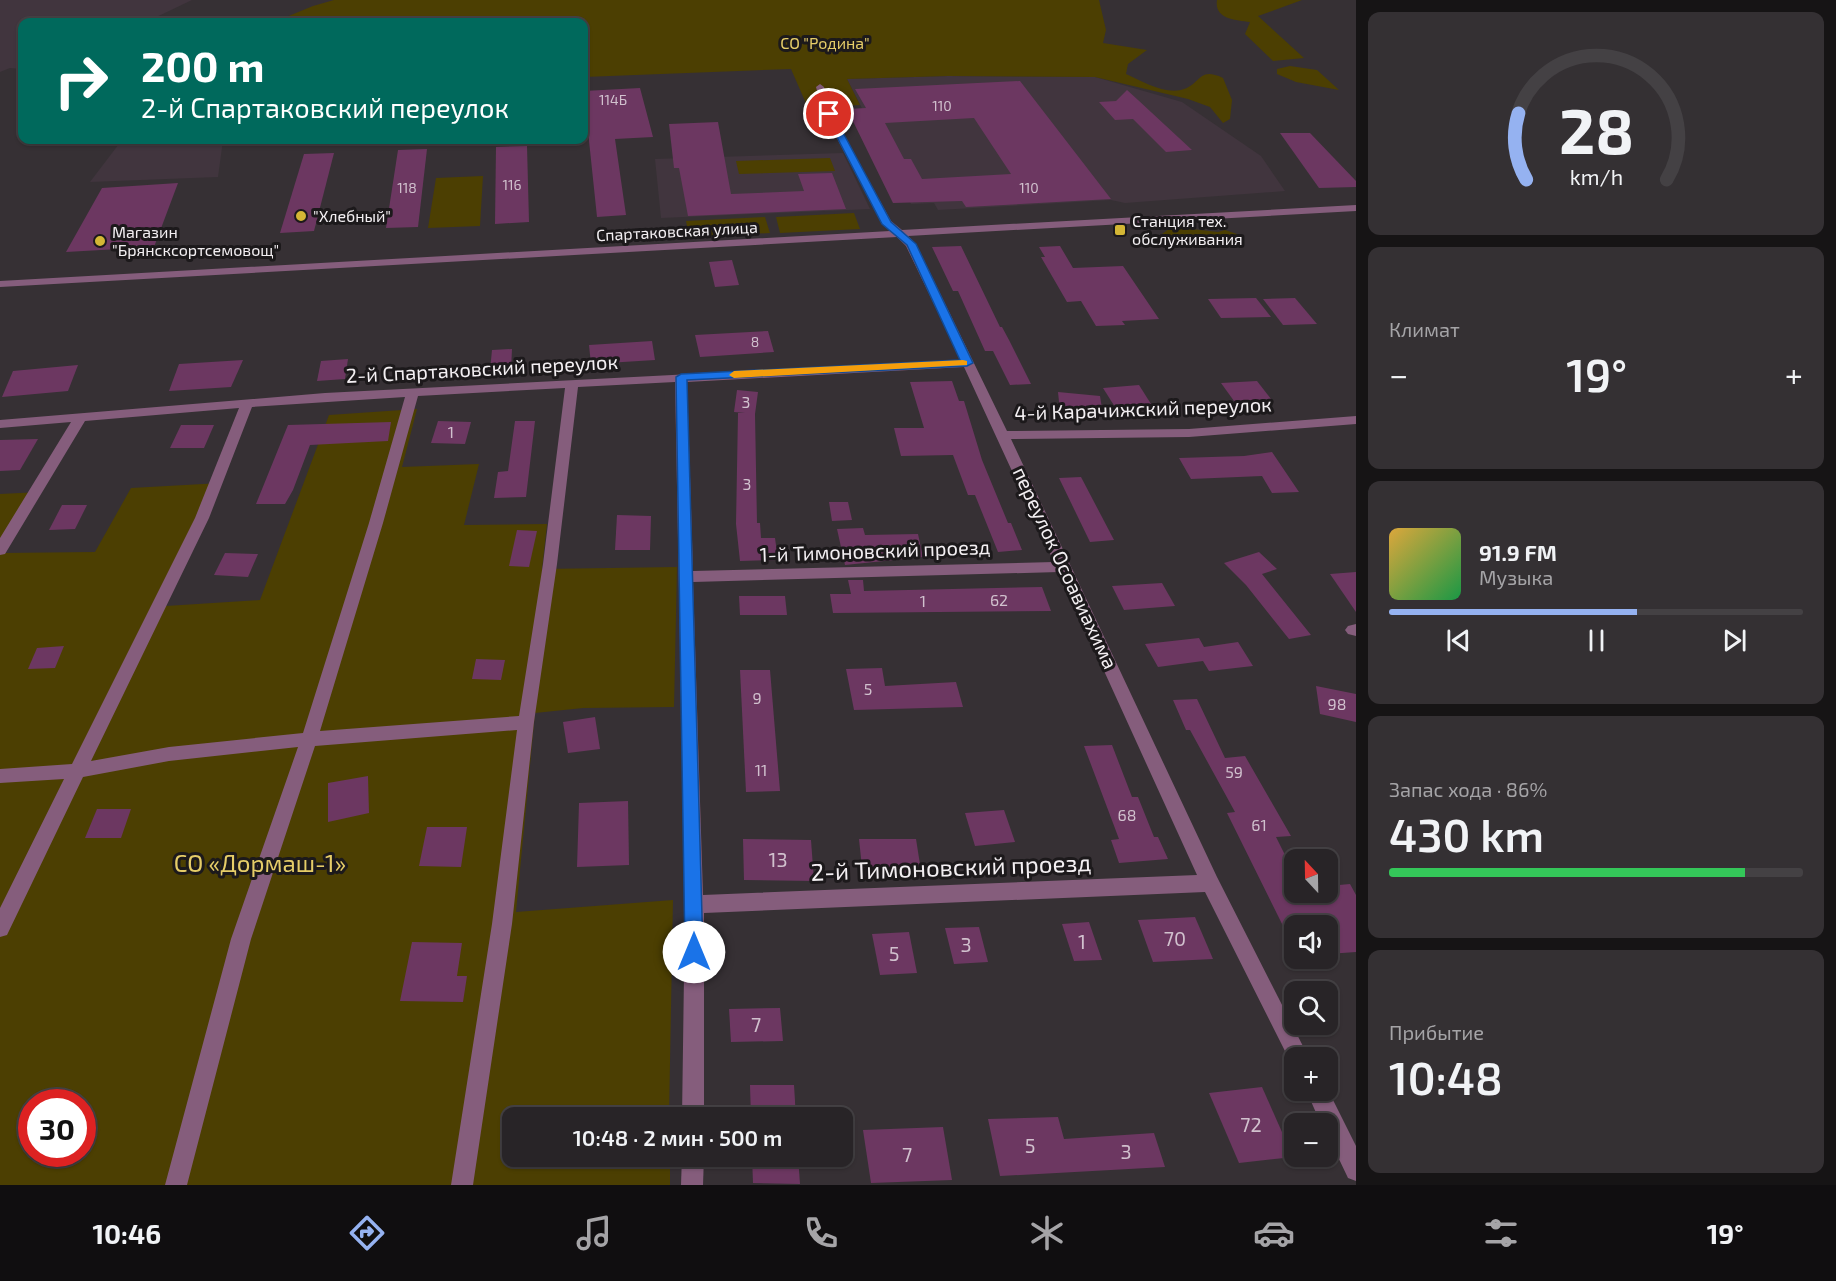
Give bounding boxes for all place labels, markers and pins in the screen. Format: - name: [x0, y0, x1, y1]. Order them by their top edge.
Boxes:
- pin: [803, 88, 854, 139]
- place label: "Хлебный": [313, 206, 391, 225]
- marker: "Хлебный": [294, 209, 308, 223]
- place label: Станция тех. обслуживания: [1132, 211, 1243, 249]
- place label: Магазин "Брянсксортсемовощ": [112, 222, 279, 259]
- marker: Станция тех. обслуживания: [1113, 223, 1127, 237]
- marker: Магазин "Брянсксортсемовощ": [93, 234, 107, 248]

